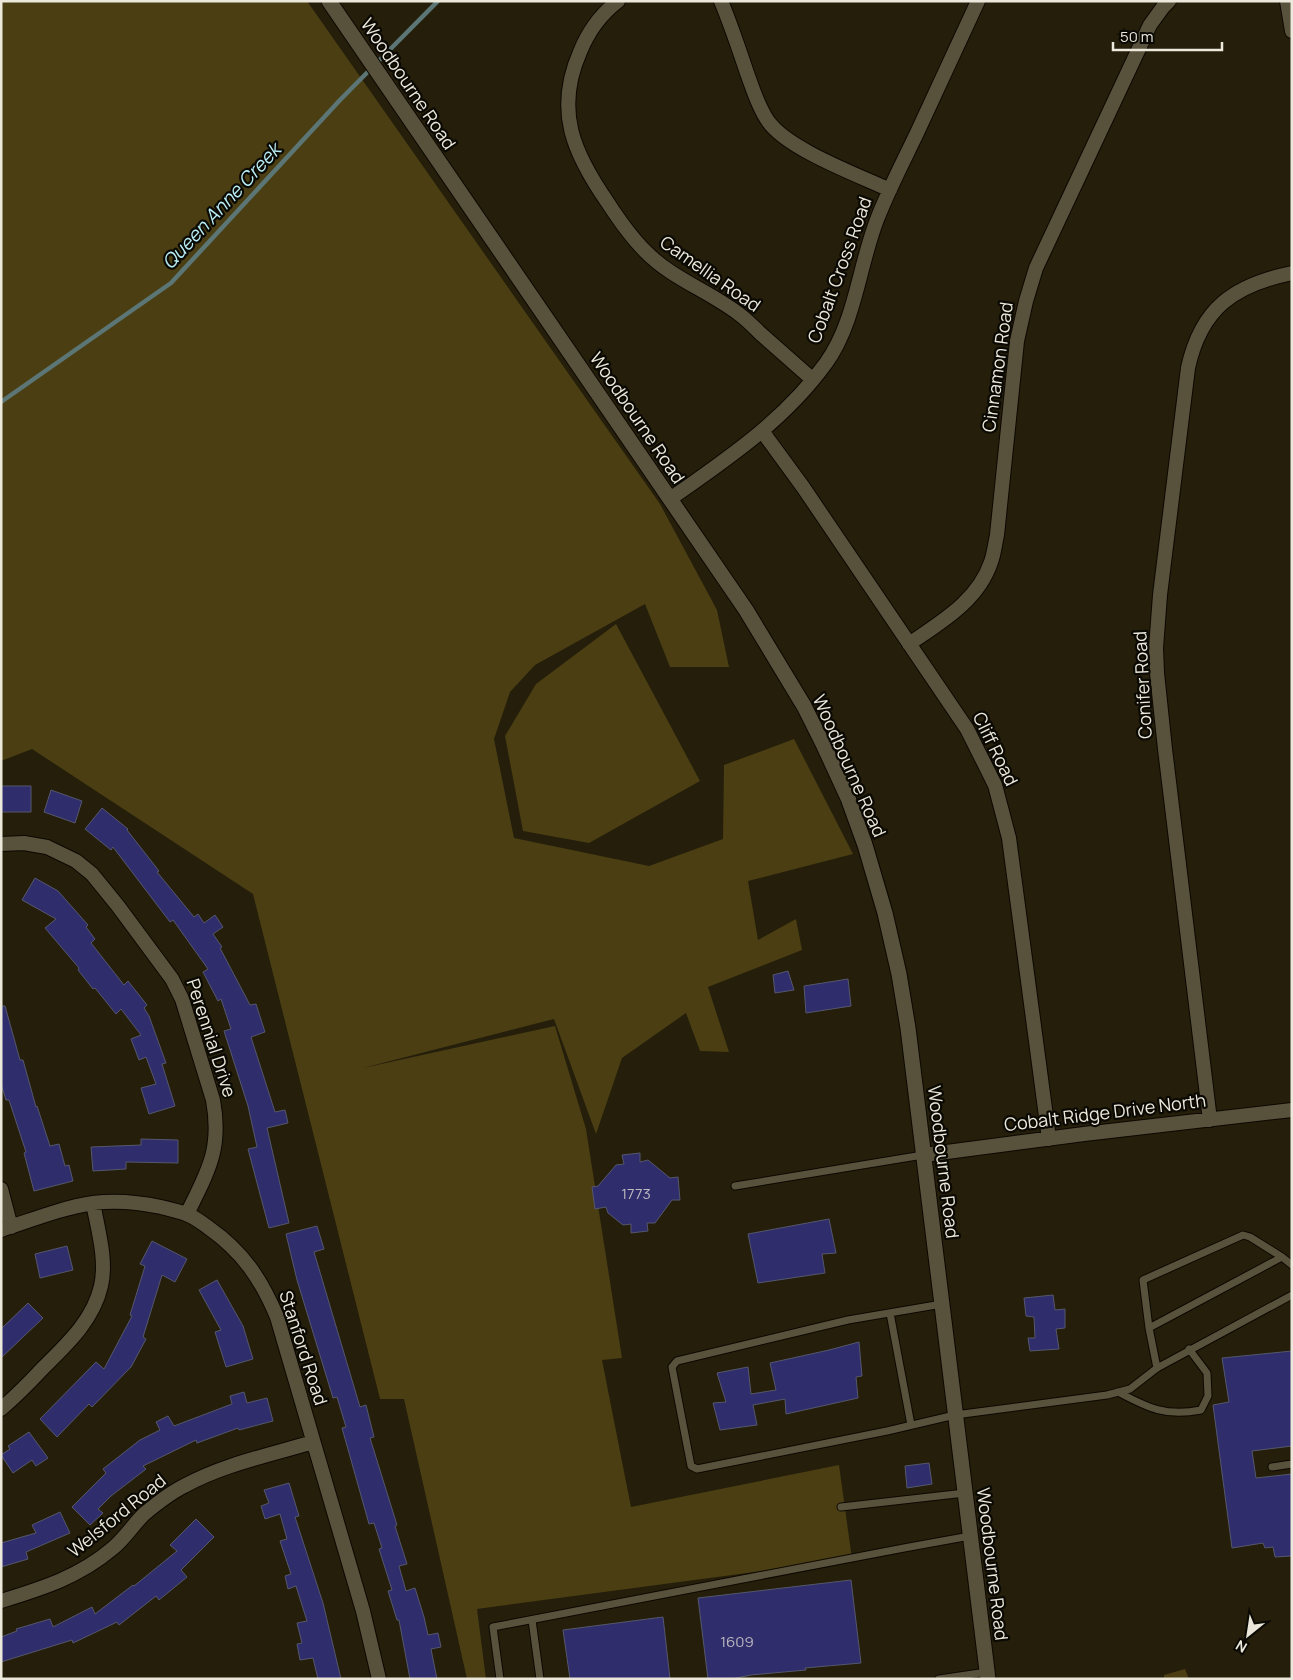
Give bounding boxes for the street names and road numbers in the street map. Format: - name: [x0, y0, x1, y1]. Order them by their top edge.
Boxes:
- street label: Woodbourne Road: [356, 13, 462, 154]
- street label: Cobalt Cross Road: [801, 193, 877, 346]
- street label: Camellia Road: [656, 230, 766, 317]
- street label: Cinnamon Road: [976, 300, 1018, 434]
- street label: Woodbourne Road: [585, 347, 691, 488]
- street label: Conifer Road: [1127, 631, 1157, 739]
- street label: Woodbourne Road: [808, 691, 892, 841]
- street label: Cliff Road: [968, 708, 1024, 790]
- street label: Perennial Drive: [181, 975, 242, 1100]
- street label: Woodbourne Road: [923, 1084, 965, 1240]
- street label: Cobalt Ridge Drive North: [1003, 1088, 1207, 1136]
- street label: Stanford Road: [274, 1287, 334, 1408]
- street label: Welsford Road: [62, 1468, 170, 1562]
- street label: Woodbourne Road: [972, 1486, 1014, 1642]

